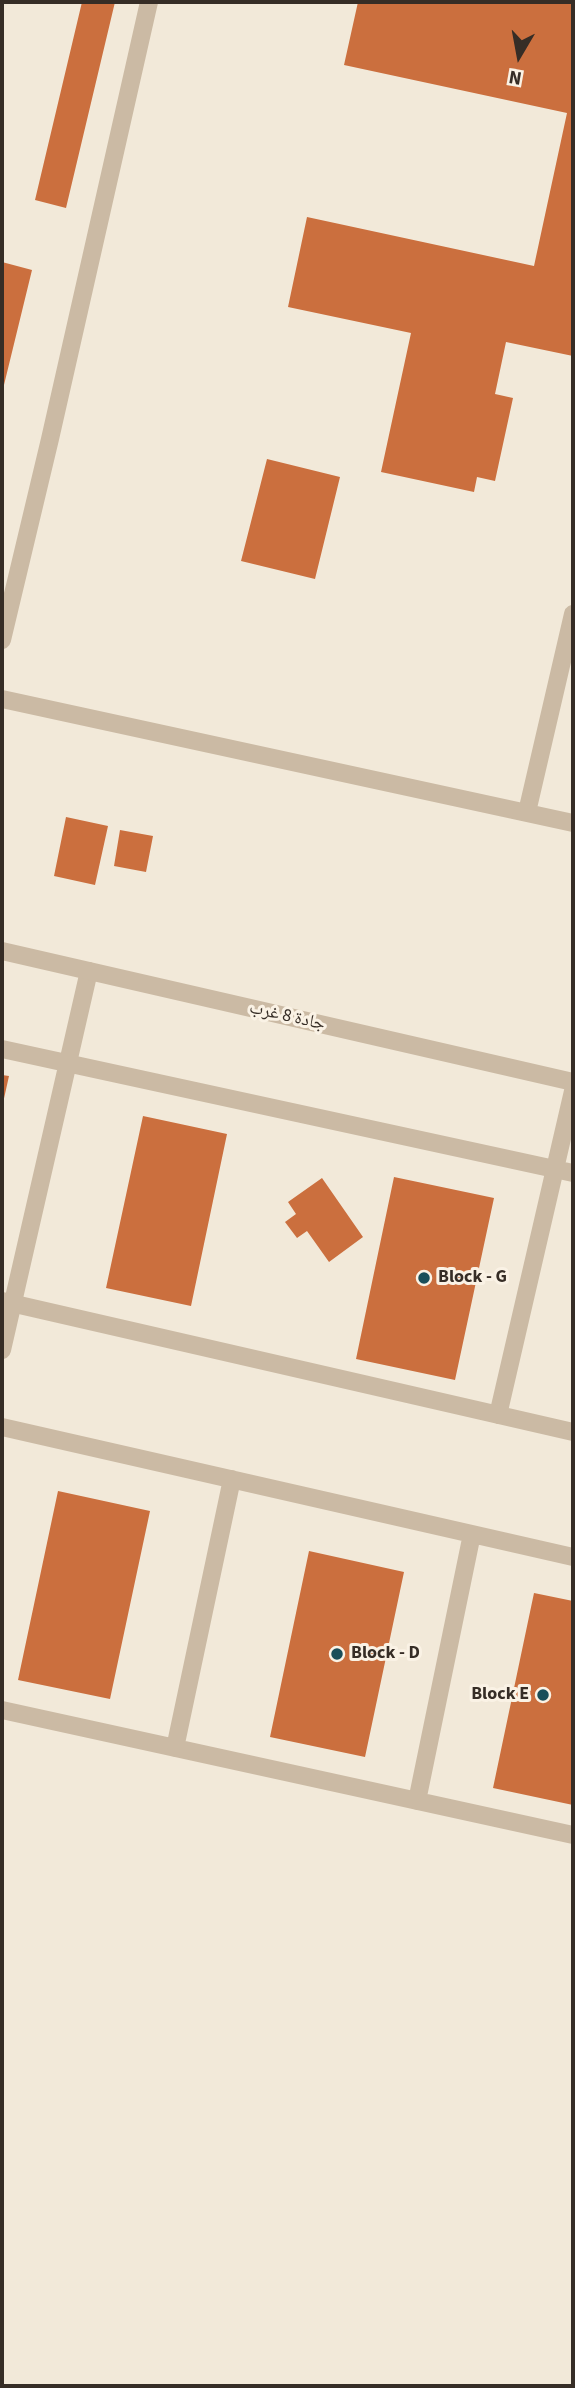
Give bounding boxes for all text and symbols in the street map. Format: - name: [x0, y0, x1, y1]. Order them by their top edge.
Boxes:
- north arrow: [484, 21, 554, 91]
- text: N: [507, 63, 524, 92]
- street label: جادة 8 غرب: [247, 998, 327, 1036]
- place label: Block - G: [438, 1267, 507, 1289]
- marker: Block - G: [416, 1270, 432, 1286]
- place label: Block - D: [351, 1643, 420, 1665]
- marker: Block - D: [329, 1646, 345, 1662]
- place label: Block E: [471, 1684, 529, 1706]
- marker: Block E: [535, 1687, 551, 1703]

